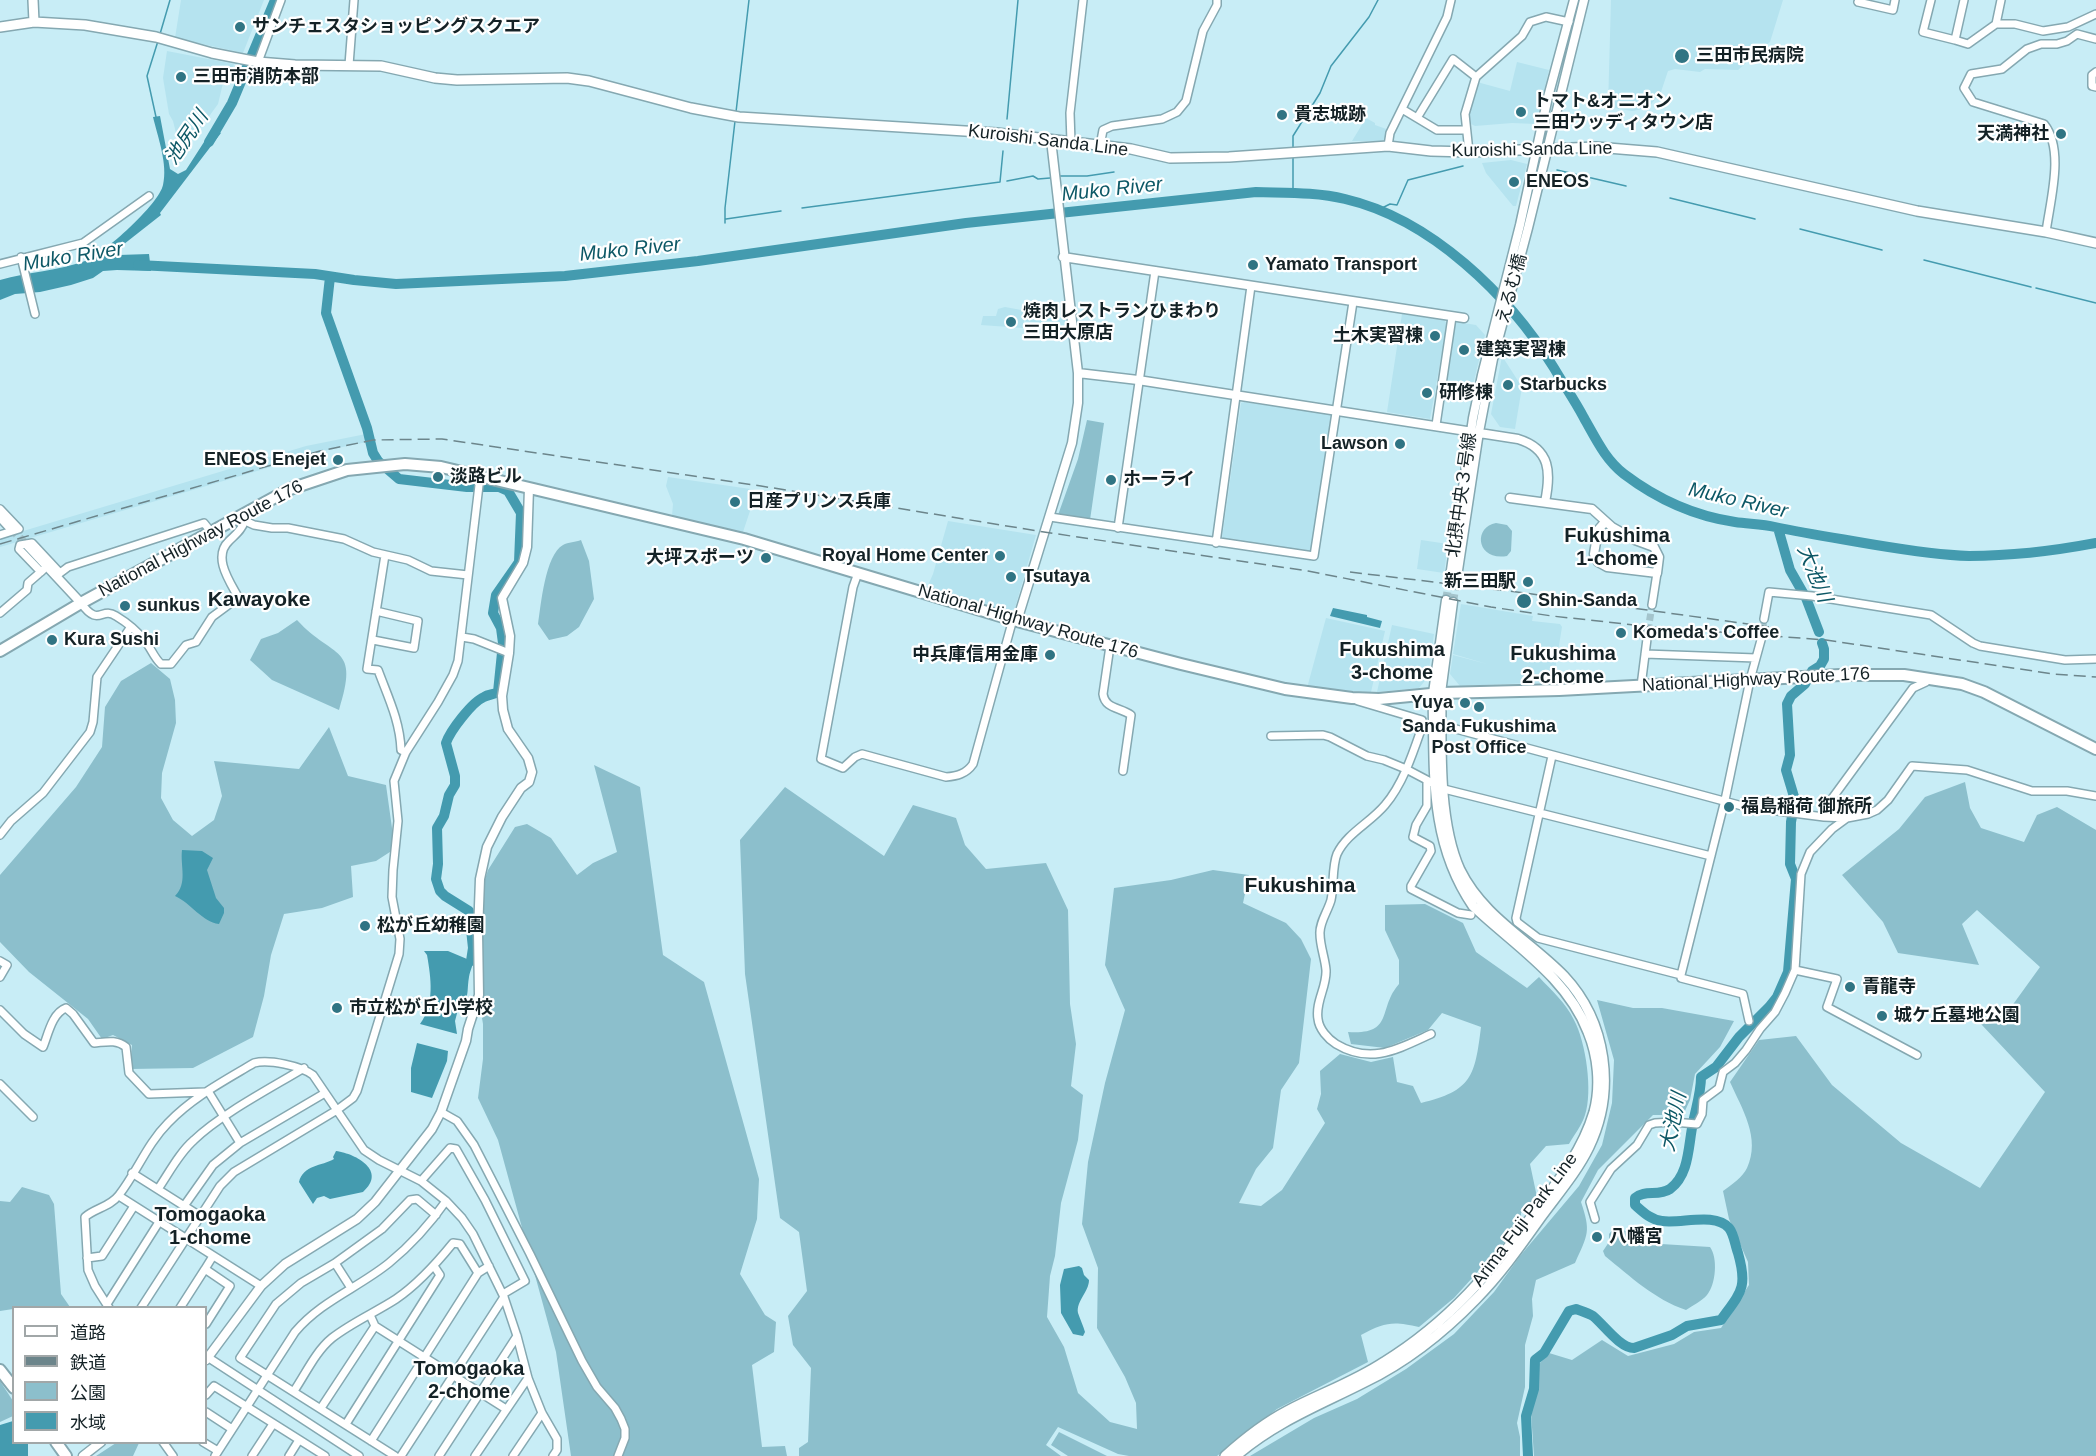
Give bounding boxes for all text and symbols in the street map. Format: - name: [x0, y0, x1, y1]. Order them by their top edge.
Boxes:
- place label: サンチェスタショッピングスクエア: [252, 16, 540, 38]
- marker: サンチェスタショッピングスクエア: [233, 20, 247, 34]
- place label: 三田市民病院: [1696, 45, 1804, 67]
- marker: 三田市民病院: [1673, 47, 1691, 65]
- place label: 三田市消防本部: [193, 66, 319, 88]
- marker: 三田市消防本部: [174, 70, 188, 84]
- place label: トマト&オニオン 三田ウッディタウン店: [1533, 91, 1713, 134]
- place label: 貴志城跡: [1294, 104, 1366, 126]
- marker: トマト&オニオン 三田ウッディタウン店: [1514, 105, 1528, 119]
- water label: 池尻川: [160, 106, 214, 170]
- marker: 貴志城跡: [1275, 108, 1289, 122]
- street label: Kuroishi Sanda Line: [967, 120, 1129, 162]
- place label: 天満神社: [1977, 123, 2049, 145]
- marker: 天満神社: [2054, 127, 2068, 141]
- street label: Kuroishi Sanda Line: [1451, 138, 1613, 162]
- place label: ENEOS: [1526, 171, 1589, 193]
- water label: Muko River: [1060, 173, 1164, 207]
- marker: ENEOS: [1507, 175, 1521, 189]
- water label: Muko River: [578, 233, 682, 267]
- water label: Muko River: [21, 237, 125, 277]
- street label: えるむ橋: [1492, 251, 1532, 327]
- place label: Yamato Transport: [1265, 254, 1417, 276]
- marker: Yamato Transport: [1246, 258, 1260, 272]
- place label: 焼肉レストランひまわり 三田大原店: [1023, 301, 1221, 344]
- marker: 焼肉レストランひまわり 三田大原店: [1004, 315, 1018, 329]
- place label: 土木実習棟: [1333, 325, 1423, 347]
- marker: 土木実習棟: [1428, 329, 1442, 343]
- place label: 建築実習棟: [1476, 339, 1566, 361]
- marker: 建築実習棟: [1457, 343, 1471, 357]
- place label: Starbucks: [1520, 374, 1607, 396]
- marker: Starbucks: [1501, 378, 1515, 392]
- place label: 研修棟: [1439, 382, 1493, 404]
- marker: 研修棟: [1420, 386, 1434, 400]
- street label: 北摂中央３号線: [1443, 431, 1481, 559]
- place label: Lawson: [1321, 433, 1388, 455]
- marker: Lawson: [1393, 437, 1407, 451]
- place label: ENEOS Enejet: [204, 449, 326, 471]
- marker: ENEOS Enejet: [331, 453, 345, 467]
- place label: 淡路ビル: [450, 466, 522, 488]
- place label: ホーライ: [1123, 469, 1195, 491]
- marker: 淡路ビル: [431, 470, 445, 484]
- marker: ホーライ: [1104, 473, 1118, 487]
- street label: National Highway Route 176: [95, 476, 307, 602]
- water label: Muko River: [1686, 478, 1790, 524]
- place label: 日産プリンス兵庫: [747, 491, 891, 513]
- marker: 日産プリンス兵庫: [728, 495, 742, 509]
- district label: Fukushima 1-chome: [1564, 524, 1670, 571]
- water label: 大池川: [1792, 542, 1836, 606]
- place label: Royal Home Center: [822, 545, 988, 567]
- place label: 大坪スポーツ: [646, 547, 754, 569]
- marker: Royal Home Center: [993, 549, 1007, 563]
- marker: 大坪スポーツ: [759, 551, 773, 565]
- place label: Tsutaya: [1023, 566, 1090, 588]
- marker: Tsutaya: [1004, 570, 1018, 584]
- place label: 新三田駅: [1444, 571, 1516, 593]
- marker: 新三田駅: [1521, 575, 1535, 589]
- street label: National Highway Route 176: [915, 580, 1141, 664]
- district label: Kawayoke: [208, 587, 310, 613]
- place label: Shin-Sanda: [1538, 590, 1637, 612]
- marker: Shin-Sanda: [1515, 592, 1533, 610]
- place label: sunkus: [137, 595, 200, 617]
- marker: sunkus: [118, 599, 132, 613]
- place label: Komeda's Coffee: [1633, 622, 1779, 644]
- marker: Komeda's Coffee: [1614, 626, 1628, 640]
- place label: Kura Sushi: [64, 629, 159, 651]
- marker: Kura Sushi: [45, 633, 59, 647]
- district label: Fukushima 3-chome: [1339, 638, 1445, 685]
- district label: Fukushima 2-chome: [1510, 642, 1616, 689]
- place label: 中兵庫信用金庫: [912, 644, 1038, 666]
- marker: 中兵庫信用金庫: [1043, 648, 1057, 662]
- street label: National Highway Route 176: [1642, 663, 1870, 697]
- place label: Yuya: [1411, 692, 1453, 714]
- marker: Yuya: [1458, 696, 1472, 710]
- marker: Sanda Fukushima Post Office: [1472, 700, 1486, 714]
- place label: Sanda Fukushima Post Office: [1402, 716, 1556, 758]
- place label: 福島稲荷 御旅所: [1741, 796, 1872, 818]
- marker: 福島稲荷 御旅所: [1722, 800, 1736, 814]
- district label: Fukushima: [1245, 873, 1355, 899]
- place label: 松が丘幼稚園: [377, 915, 485, 937]
- marker: 松が丘幼稚園: [358, 919, 372, 933]
- place label: 青龍寺: [1862, 976, 1916, 998]
- marker: 青龍寺: [1843, 980, 1857, 994]
- place label: 市立松が丘小学校: [349, 997, 493, 1019]
- marker: 市立松が丘小学校: [330, 1001, 344, 1015]
- place label: 城ケ丘墓地公園: [1894, 1005, 2020, 1027]
- marker: 城ケ丘墓地公園: [1875, 1009, 1889, 1023]
- water label: 大池川: [1656, 1090, 1692, 1154]
- street label: Arima Fuji Park Line: [1468, 1149, 1582, 1291]
- district label: Tomogaoka 1-chome: [155, 1203, 265, 1250]
- place label: 八幡宮: [1609, 1226, 1663, 1248]
- marker: 八幡宮: [1590, 1230, 1604, 1244]
- legend: [12, 1306, 207, 1444]
- text: 道路: [70, 1323, 106, 1343]
- text: 鉄道: [70, 1353, 106, 1373]
- district label: Tomogaoka 2-chome: [414, 1357, 524, 1404]
- text: 公園: [70, 1383, 106, 1403]
- text: 水域: [70, 1413, 106, 1433]

